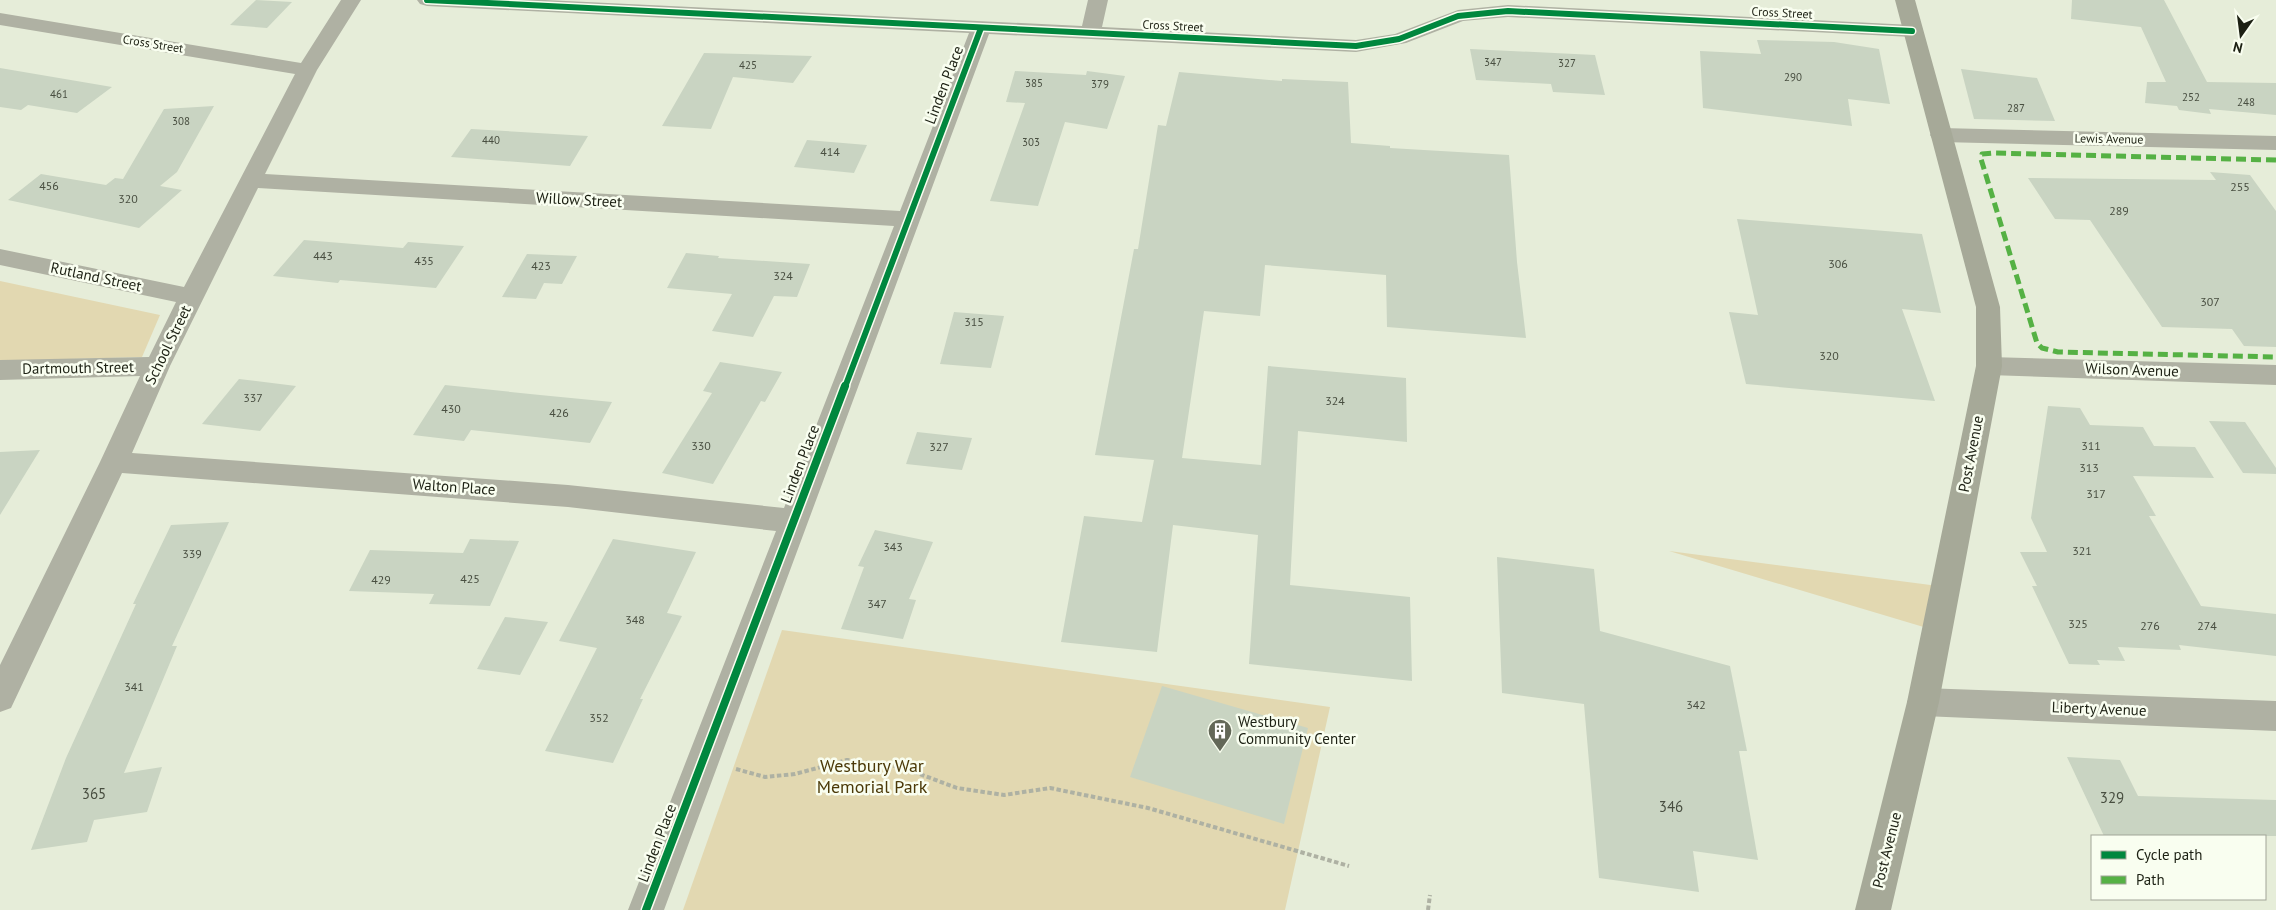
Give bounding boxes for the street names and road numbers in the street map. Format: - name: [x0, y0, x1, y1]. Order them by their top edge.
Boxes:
- street label: Cross Street: [1751, 3, 1813, 22]
- street label: Cross Street: [1142, 16, 1204, 35]
- street label: Cross Street: [122, 31, 184, 56]
- street label: Linden Place: [920, 43, 967, 127]
- street label: Lewis Avenue: [2074, 130, 2144, 147]
- street label: Willow Street: [536, 188, 622, 211]
- street label: Rutland Street: [49, 258, 143, 295]
- street label: School Street: [140, 302, 195, 387]
- street label: Dartmouth Street: [22, 357, 134, 378]
- street label: Wilson Avenue: [2085, 358, 2179, 381]
- street label: Post Avenue: [1954, 414, 1987, 494]
- street label: Linden Place: [776, 422, 823, 506]
- street label: Walton Place: [412, 474, 496, 499]
- street label: Liberty Avenue: [2051, 697, 2147, 720]
- street label: Linden Place: [633, 801, 680, 885]
- street label: Post Avenue: [1868, 810, 1905, 890]

